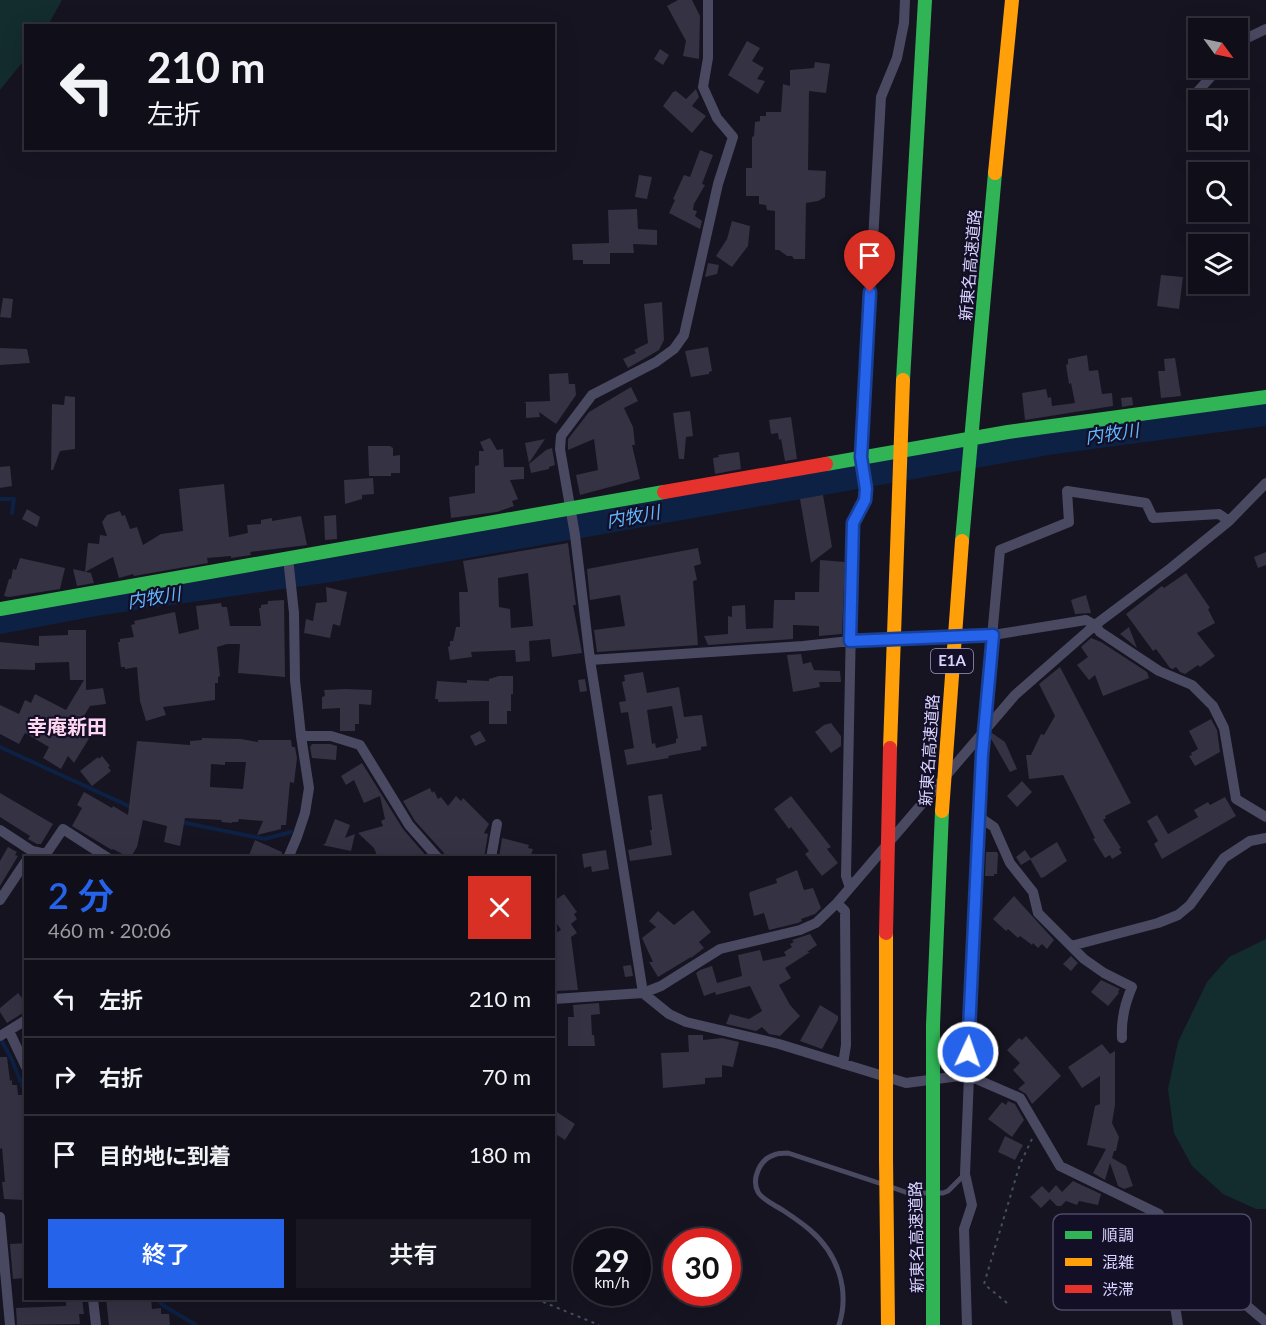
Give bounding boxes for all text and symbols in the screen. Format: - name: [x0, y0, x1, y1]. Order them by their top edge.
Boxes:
- north arrow: [1188, 18, 1248, 78]
- map controls: [1188, 18, 1248, 294]
- text: 210 m: [147, 42, 265, 92]
- icon: left: [48, 48, 126, 126]
- button: sound: [1188, 90, 1248, 150]
- text: 左折: [147, 97, 201, 130]
- button: search: [1188, 162, 1248, 222]
- street label: 新東名高速道路: [955, 208, 984, 322]
- pin: [844, 230, 895, 292]
- button: layers: [1188, 234, 1248, 294]
- icon: arrive: [853, 239, 886, 272]
- water label: 内牧川: [1084, 418, 1142, 448]
- water label: 内牧川: [604, 500, 663, 532]
- water label: 内牧川: [125, 582, 184, 612]
- road number: E1A: [931, 649, 973, 673]
- street label: 新東名高速道路: [915, 693, 942, 806]
- district label: 幸庵新田: [27, 714, 107, 738]
- text: 2 分: [48, 873, 114, 917]
- button: close: [468, 876, 531, 939]
- text: 460 m · 20:06: [48, 918, 171, 942]
- icon: left: [48, 982, 81, 1015]
- text: 210 m: [469, 985, 531, 1012]
- text: 左折: [99, 986, 143, 1013]
- position arrow: [936, 1020, 1000, 1084]
- icon: right: [48, 1060, 81, 1093]
- text: 70 m: [482, 1063, 531, 1090]
- text: 右折: [99, 1064, 143, 1091]
- icon: arrive: [48, 1138, 81, 1171]
- text: 180 m: [469, 1141, 531, 1168]
- text: 目的地に到着: [99, 1142, 231, 1169]
- street label: 新東名高速道路: [905, 1181, 926, 1293]
- legend: [1053, 1214, 1251, 1310]
- button: 終了: [48, 1219, 284, 1288]
- button: 共有: [296, 1219, 531, 1288]
- text: 順調: [1102, 1225, 1134, 1244]
- speed limit sign: 30: [663, 1228, 741, 1306]
- text: 29: [595, 1242, 629, 1278]
- text: 混雑: [1102, 1252, 1134, 1271]
- text: km/h: [594, 1273, 630, 1291]
- text: 渋滞: [1102, 1279, 1134, 1298]

